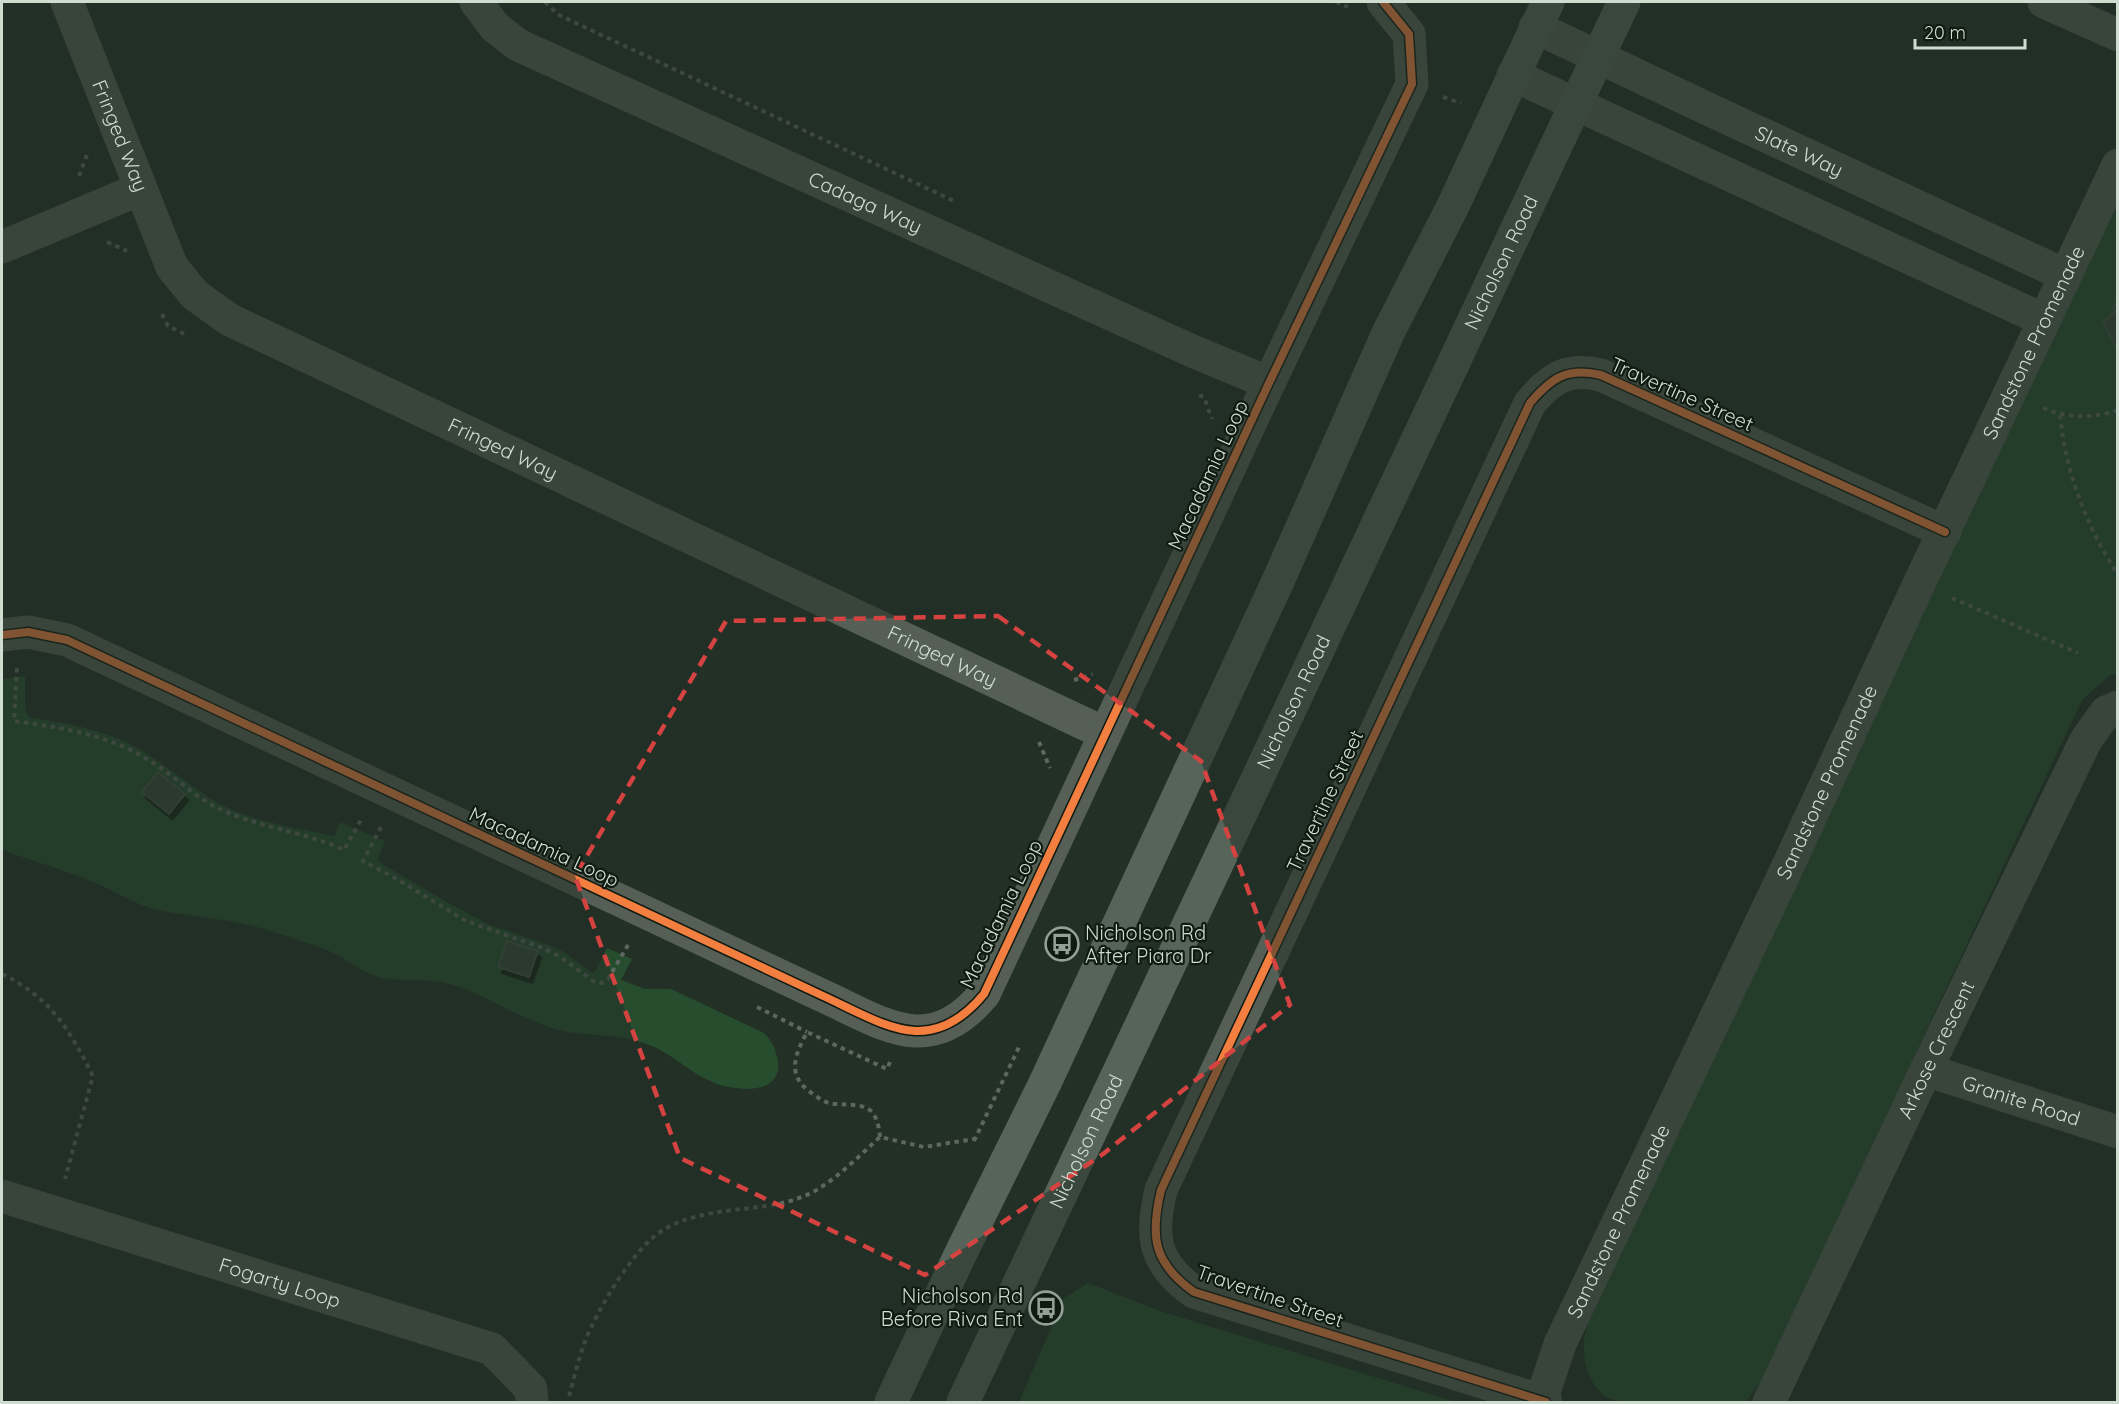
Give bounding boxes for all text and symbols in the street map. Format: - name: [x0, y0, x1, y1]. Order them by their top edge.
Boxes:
- scale bar: [1915, 12, 2024, 50]
- text: 20 m: [1924, 21, 1966, 44]
- street label: Fringed Way: [87, 76, 154, 195]
- street label: Slate Way: [1751, 120, 1847, 182]
- street label: Cadaga Way: [805, 166, 926, 239]
- street label: Nicholson Road: [1458, 191, 1543, 334]
- street label: Sandstone Promenade: [1977, 241, 2090, 443]
- street label: Travertine Street: [1607, 351, 1758, 436]
- street label: Macadamia Loop: [1162, 396, 1253, 554]
- street label: Fringed Way: [444, 412, 562, 485]
- street label: Fringed Way: [884, 620, 1001, 693]
- street label: Nicholson Road: [1251, 631, 1335, 773]
- street label: Sandstone Promenade: [1770, 681, 1882, 883]
- street label: Travertine Street: [1281, 726, 1368, 876]
- street label: Macadamia Loop: [465, 801, 623, 892]
- street label: Macadamia Loop: [954, 835, 1047, 992]
- place label: Nicholson Rd After Piara Dr: [1085, 920, 1212, 968]
- bus stop icon: Nicholson Rd After Piara Dr: [1044, 926, 1080, 962]
- street label: Arkose Crescent: [1892, 976, 1980, 1122]
- street label: Nicholson Road: [1043, 1070, 1128, 1212]
- street label: Granite Road: [1959, 1070, 2083, 1131]
- street label: Sandstone Promenade: [1561, 1120, 1675, 1322]
- street label: Fogarty Loop: [216, 1252, 344, 1313]
- street label: Travertine Street: [1193, 1259, 1347, 1332]
- place label: Nicholson Rd Before Riva Ent: [881, 1283, 1023, 1331]
- bus stop icon: Nicholson Rd Before Riva Ent: [1028, 1290, 1064, 1326]

